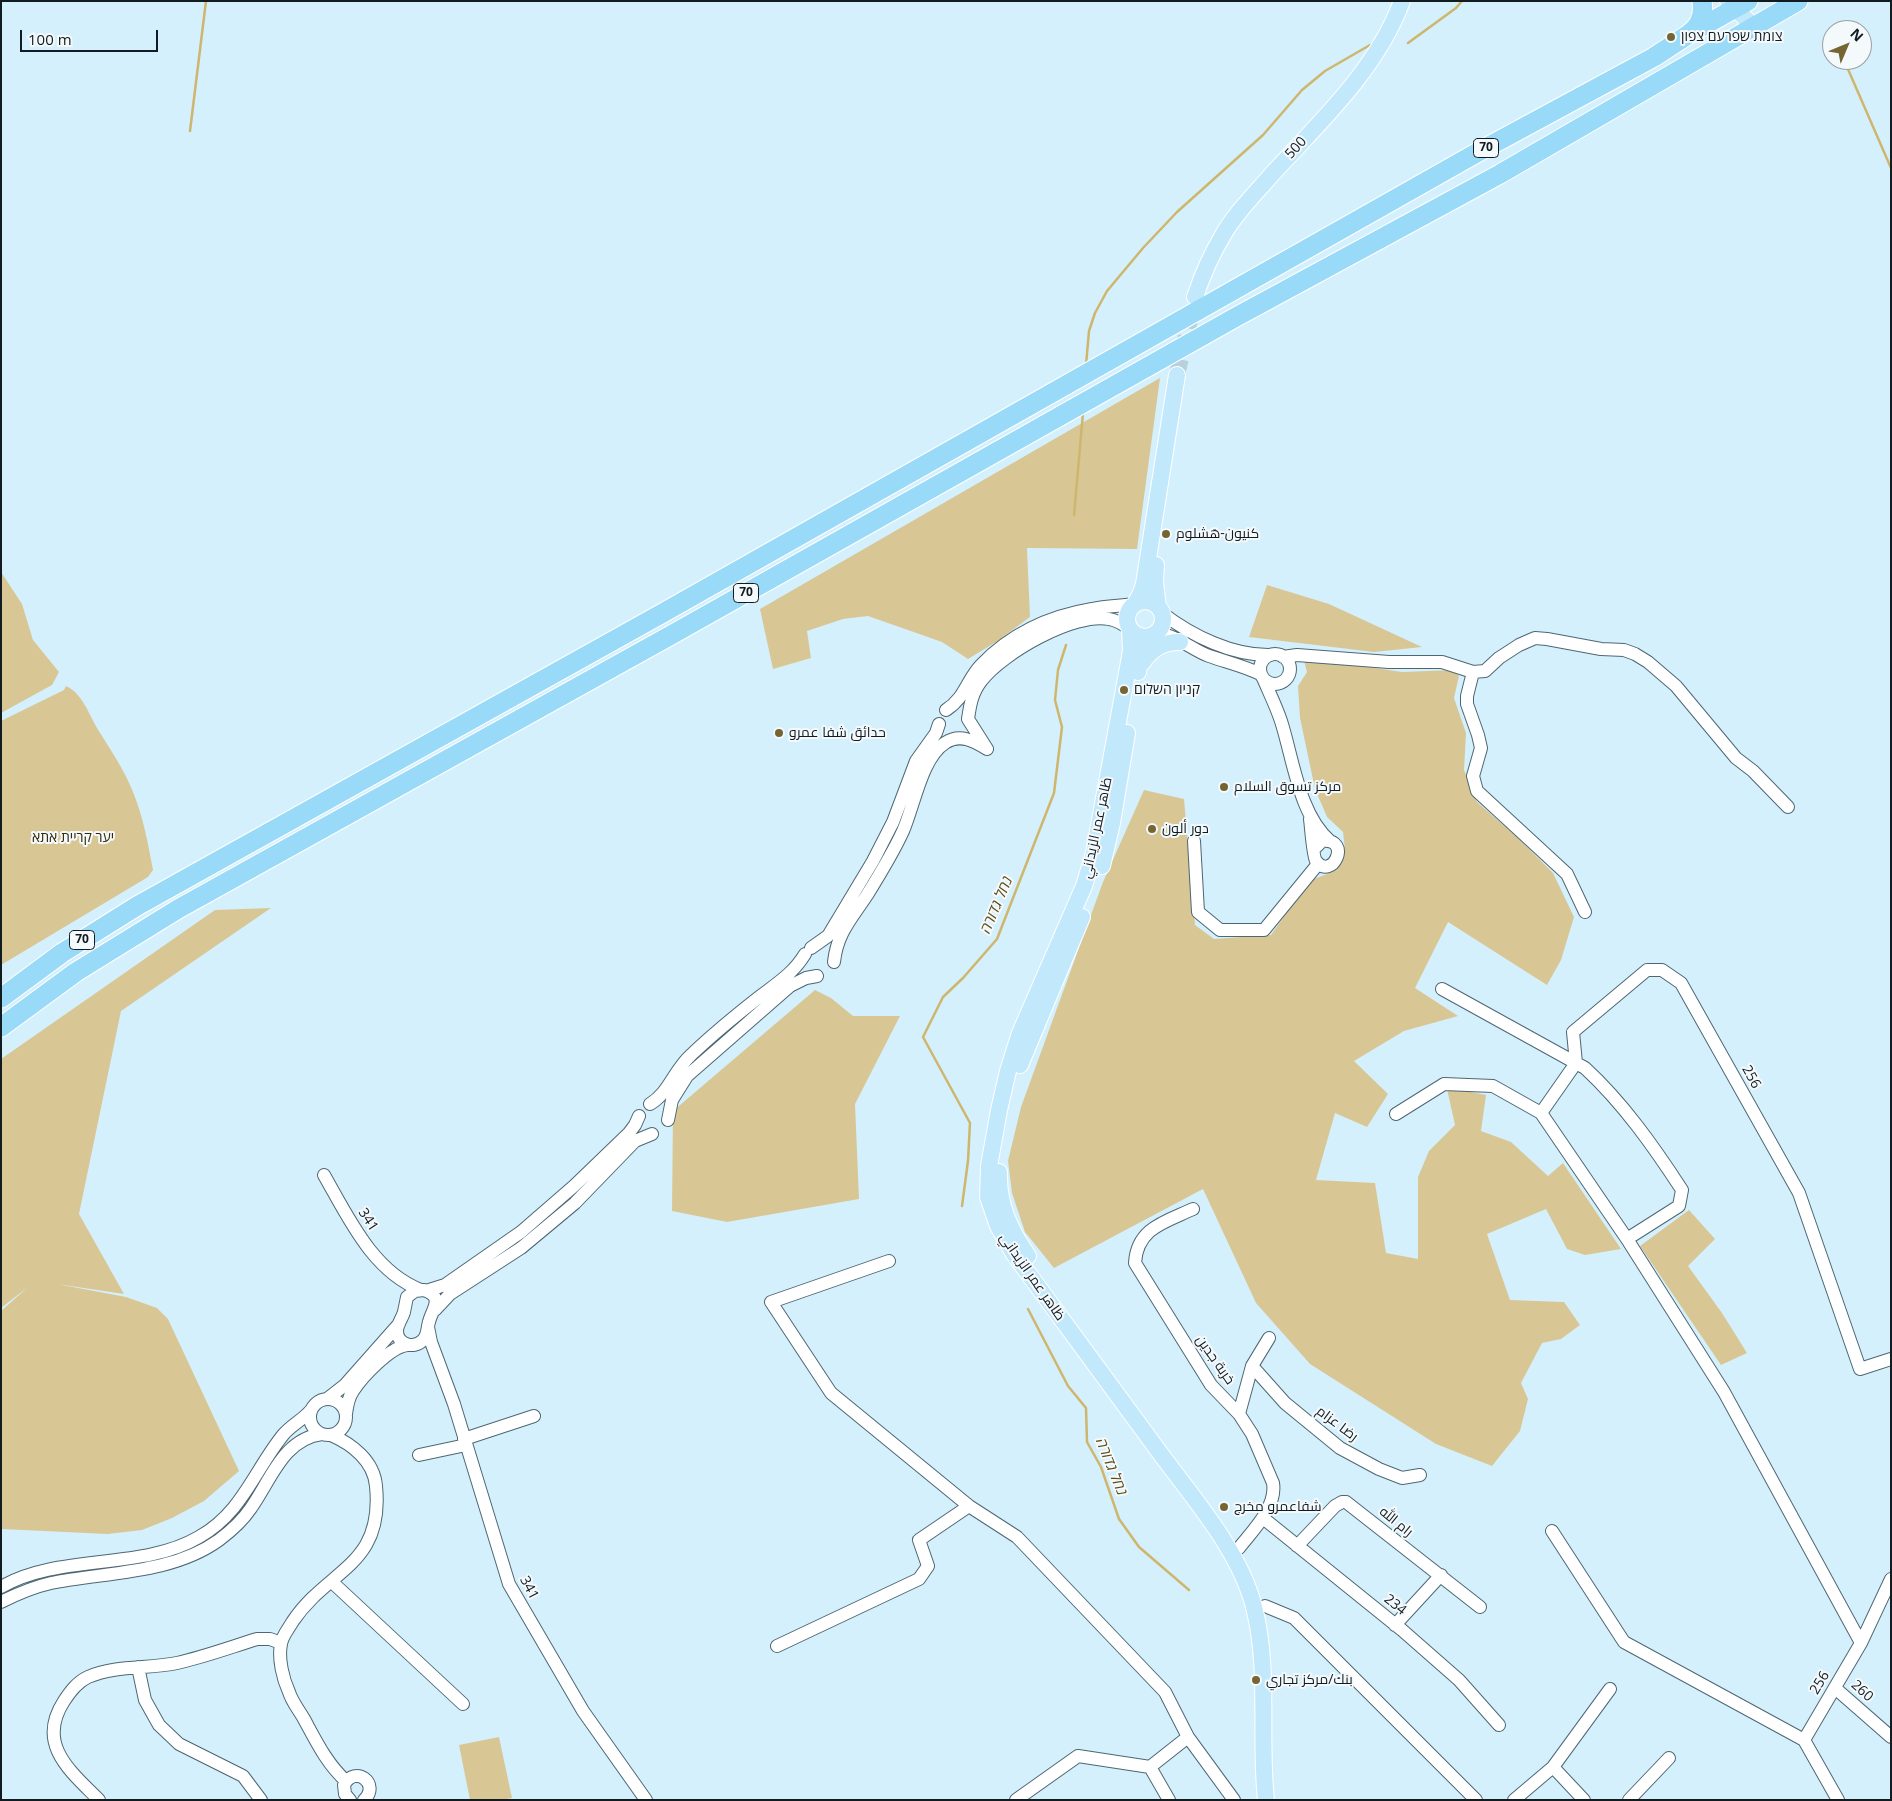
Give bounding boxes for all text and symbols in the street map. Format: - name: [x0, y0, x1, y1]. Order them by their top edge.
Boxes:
- scale bar: [22, 20, 160, 52]
- north arrow: [1822, 20, 1872, 70]
- text: N: [1847, 24, 1868, 45]
- text: 100 m: [28, 29, 72, 49]
- place label: צומת שפרעם צפון: [1681, 29, 1783, 45]
- marker: צומת שפרעם צפון: [1665, 31, 1677, 43]
- street label: 500: [1282, 133, 1310, 163]
- road number: 70: [1474, 138, 1498, 158]
- place label: كنيون-هَشلوم: [1176, 526, 1259, 542]
- marker: كنيون-هَشلوم: [1160, 528, 1172, 540]
- road number: 70: [734, 584, 758, 602]
- place label: קניון השלום: [1134, 682, 1200, 698]
- marker: קניון השלום: [1118, 684, 1130, 696]
- place label: حدائق شفا عمرو: [789, 725, 886, 741]
- marker: حدائق شفا عمرو: [773, 727, 785, 739]
- street label: ظاهر عمر الزيداني: [1078, 776, 1116, 880]
- place label: مركز تسوق السلام: [1234, 779, 1341, 795]
- marker: مركز تسوق السلام: [1218, 781, 1230, 793]
- place label: دور ألون: [1162, 821, 1209, 837]
- marker: دور ألون: [1146, 823, 1158, 835]
- park label: יער קריית אתא: [32, 830, 114, 846]
- water label: נחל גדורה: [977, 874, 1017, 936]
- road number: 70: [70, 930, 94, 950]
- street label: 256: [1738, 1062, 1764, 1092]
- street label: 341: [354, 1205, 382, 1235]
- street label: ظاهر عمر الزيداني: [996, 1230, 1068, 1324]
- street label: خربة جدين: [1192, 1332, 1238, 1388]
- street label: رضا عزام: [1313, 1403, 1361, 1445]
- water label: נחל גדורה: [1091, 1436, 1131, 1498]
- place label: شفاعمرو مخرج: [1234, 1499, 1322, 1515]
- marker: شفاعمرو مخرج: [1218, 1501, 1230, 1513]
- street label: رام الله: [1376, 1503, 1416, 1541]
- street label: 341: [516, 1573, 542, 1603]
- street label: 234: [1380, 1591, 1410, 1619]
- street label: 256: [1807, 1668, 1833, 1698]
- place label: بنك/مركز تجاري: [1266, 1672, 1353, 1688]
- marker: بنك/مركز تجاري: [1250, 1674, 1262, 1686]
- street label: 260: [1847, 1677, 1877, 1705]

